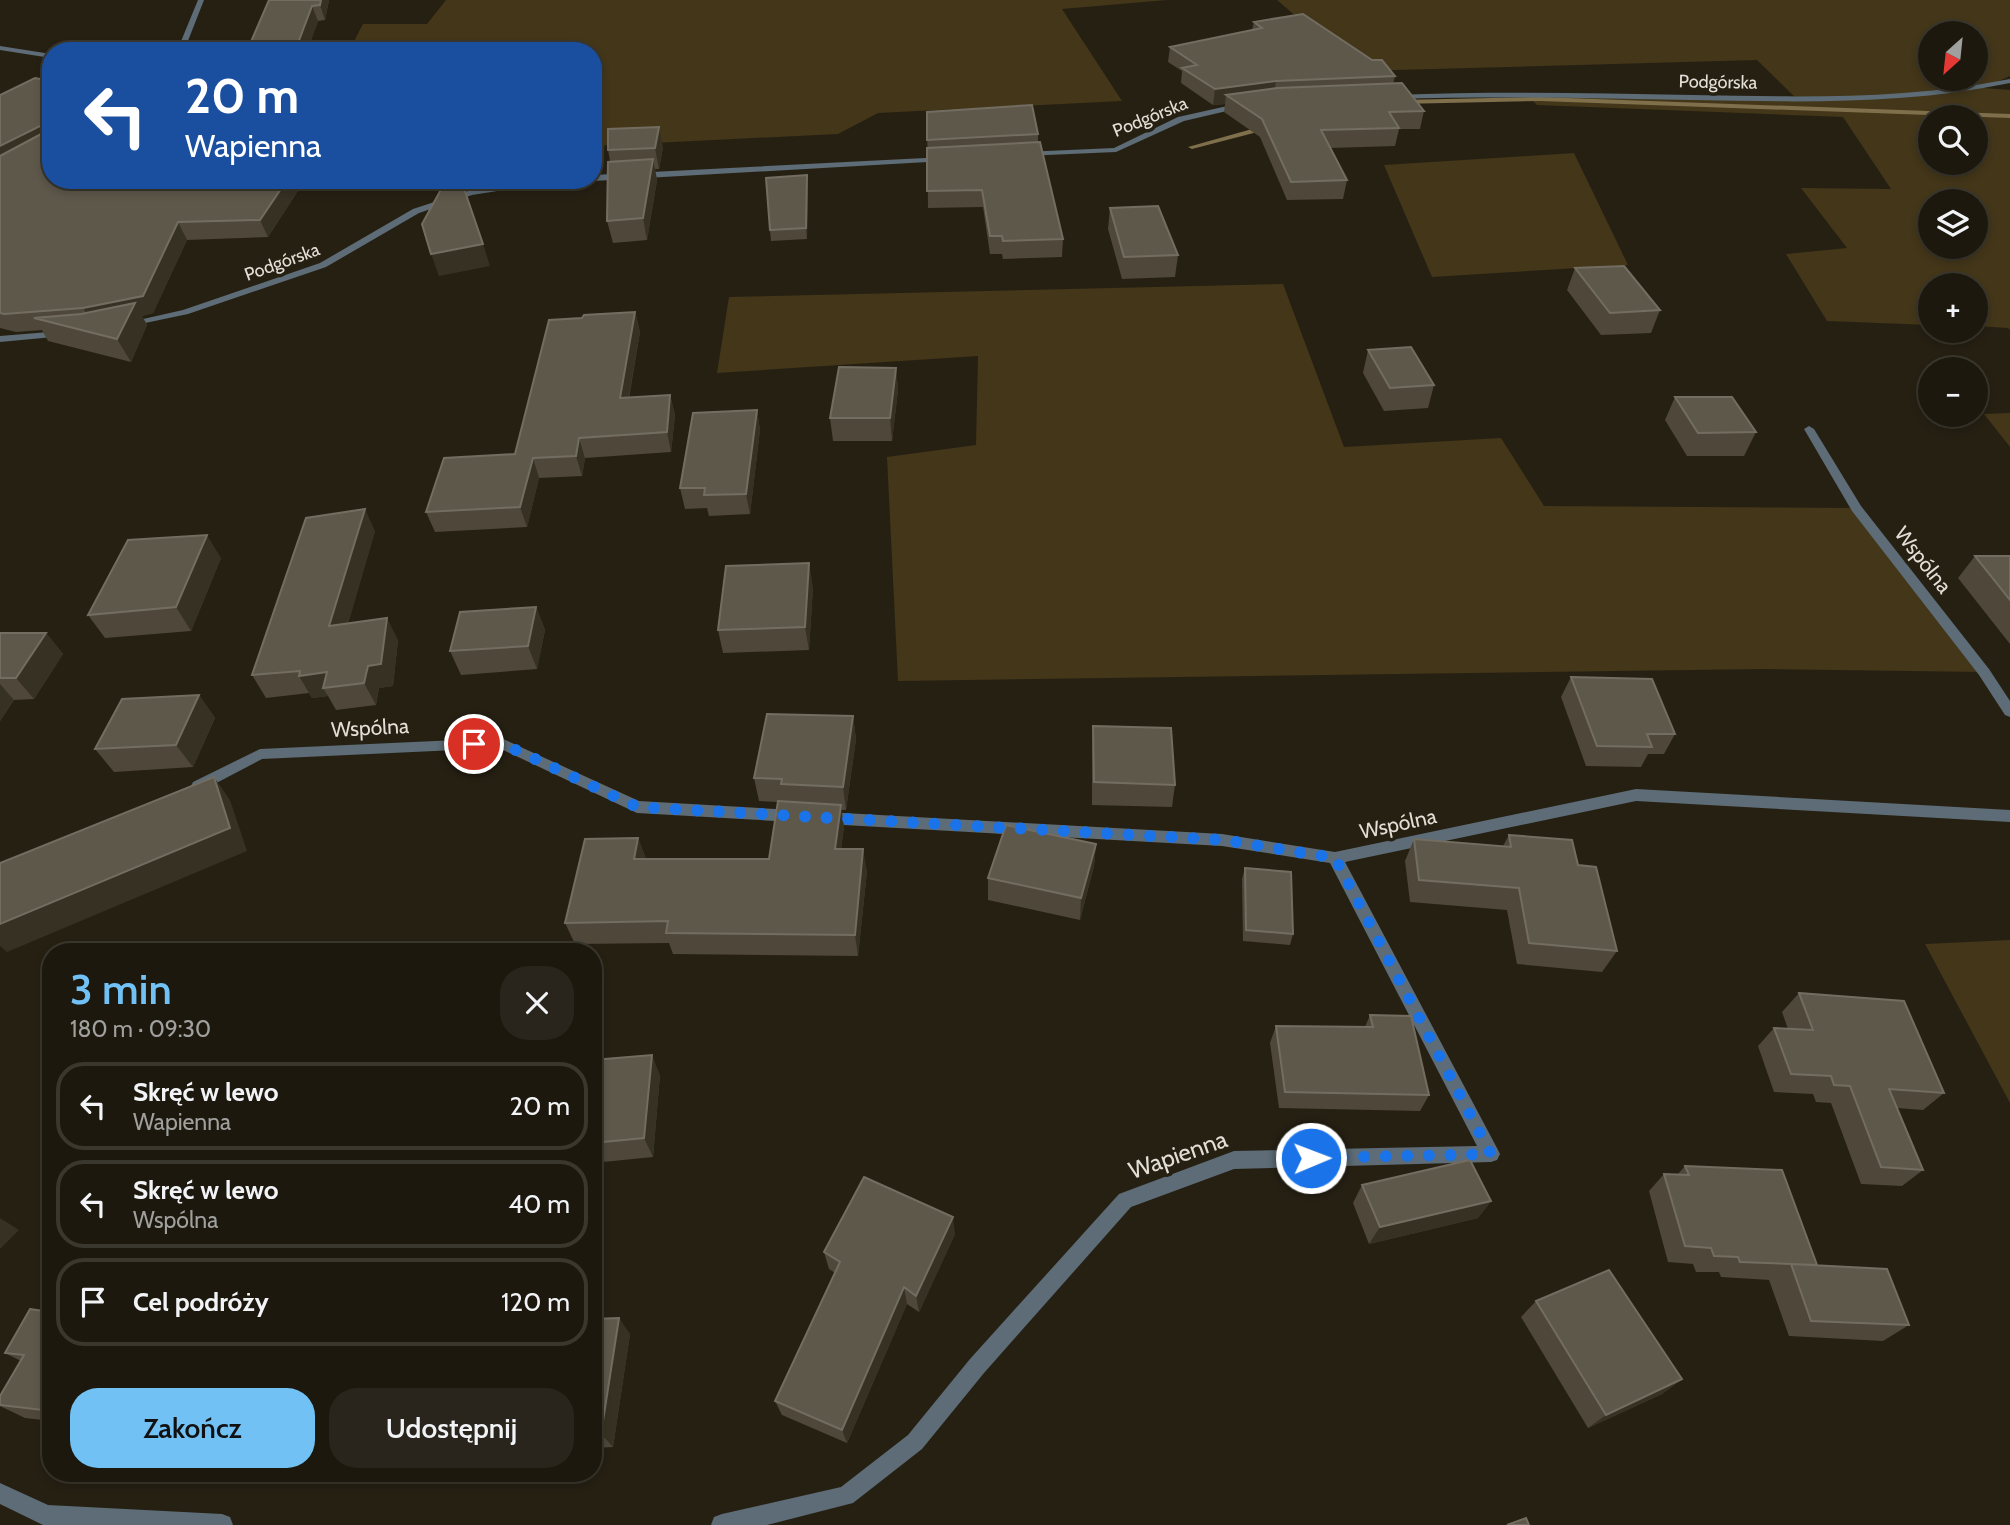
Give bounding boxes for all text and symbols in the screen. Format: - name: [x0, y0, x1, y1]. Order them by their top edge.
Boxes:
- north arrow: [1918, 21, 1988, 91]
- map controls: [1918, 21, 1988, 427]
- text: 20 m: [185, 66, 299, 125]
- icon: left: [70, 70, 161, 161]
- street label: Podgórska: [1679, 70, 1758, 94]
- street label: Podgórska: [1109, 92, 1191, 142]
- button: search: [1918, 105, 1988, 175]
- text: Wapienna: [185, 126, 321, 165]
- button: layers: [1918, 189, 1988, 259]
- street label: Podgórska: [241, 238, 323, 286]
- button: +: [1918, 273, 1988, 343]
- button: −: [1918, 357, 1988, 427]
- street label: Wspólna: [1890, 521, 1957, 598]
- street label: Wspólna: [330, 713, 409, 742]
- pin: [444, 714, 504, 774]
- icon: arrive: [455, 725, 493, 763]
- street label: Wspólna: [1357, 803, 1439, 844]
- text: 3 min: [70, 963, 172, 1015]
- button: close: [500, 966, 574, 1040]
- text: 180 m · 09:30: [70, 1015, 211, 1043]
- text: Skręć w lewo: [133, 1076, 279, 1108]
- icon: left: [74, 1087, 112, 1125]
- text: 20 m: [510, 1090, 570, 1122]
- text: Wapienna: [133, 1108, 231, 1136]
- position arrow: [1274, 1121, 1348, 1195]
- street label: Wapienna: [1125, 1124, 1231, 1185]
- text: Skręć w lewo: [133, 1174, 279, 1206]
- icon: left: [74, 1185, 112, 1223]
- text: 40 m: [508, 1188, 570, 1220]
- text: Wspólna: [133, 1206, 218, 1234]
- icon: arrive: [74, 1283, 112, 1321]
- text: Cel podróży: [133, 1286, 269, 1318]
- text: 120 m: [501, 1286, 570, 1318]
- button: Zakończ: [70, 1388, 315, 1468]
- button: Udostępnij: [329, 1388, 574, 1468]

